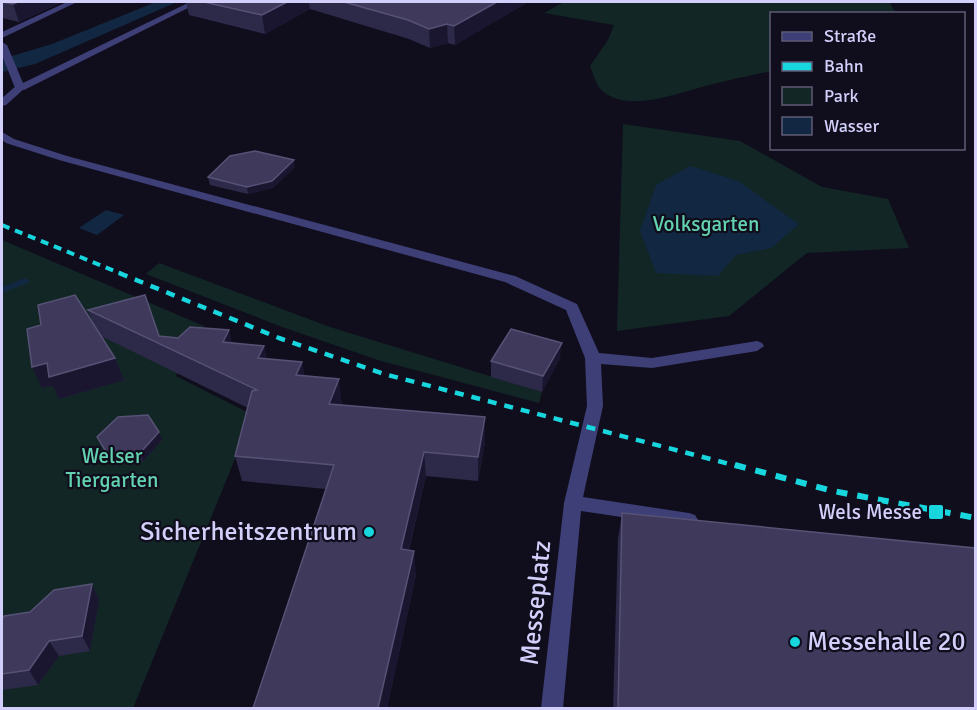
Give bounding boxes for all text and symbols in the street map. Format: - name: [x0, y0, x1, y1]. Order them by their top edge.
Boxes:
- legend: [770, 12, 965, 150]
- text: Straße: [824, 25, 876, 47]
- text: Bahn: [824, 55, 864, 77]
- text: Park: [824, 85, 859, 107]
- text: Wasser: [824, 115, 880, 137]
- park label: Volksgarten: [653, 211, 759, 237]
- park label: Welser Tiergarten: [65, 443, 159, 493]
- place label: Wels Messe: [818, 499, 922, 525]
- marker: Wels Messe: [927, 503, 945, 521]
- place label: Sicherheitszentrum: [140, 516, 357, 548]
- marker: Sicherheitszentrum: [362, 525, 376, 539]
- street label: Messeplatz: [514, 539, 558, 667]
- place label: Messehalle 20: [807, 626, 966, 658]
- marker: Messehalle 20: [788, 635, 802, 649]

